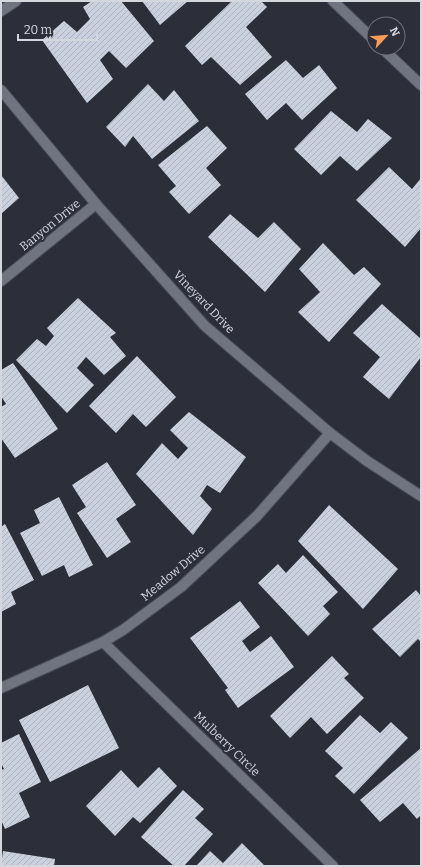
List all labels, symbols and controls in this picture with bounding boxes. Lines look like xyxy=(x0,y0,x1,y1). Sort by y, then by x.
scale bar xyxy=(18,16,97,42)
north arrow xyxy=(366,16,406,56)
text: 20 m xyxy=(24,23,53,37)
text: N xyxy=(387,25,402,39)
street label: Banyon Drive xyxy=(17,196,83,254)
street label: Vineyard Drive xyxy=(170,268,238,336)
street label: Meadow Drive xyxy=(138,542,208,604)
street label: Mulberry Circle xyxy=(191,709,263,779)

